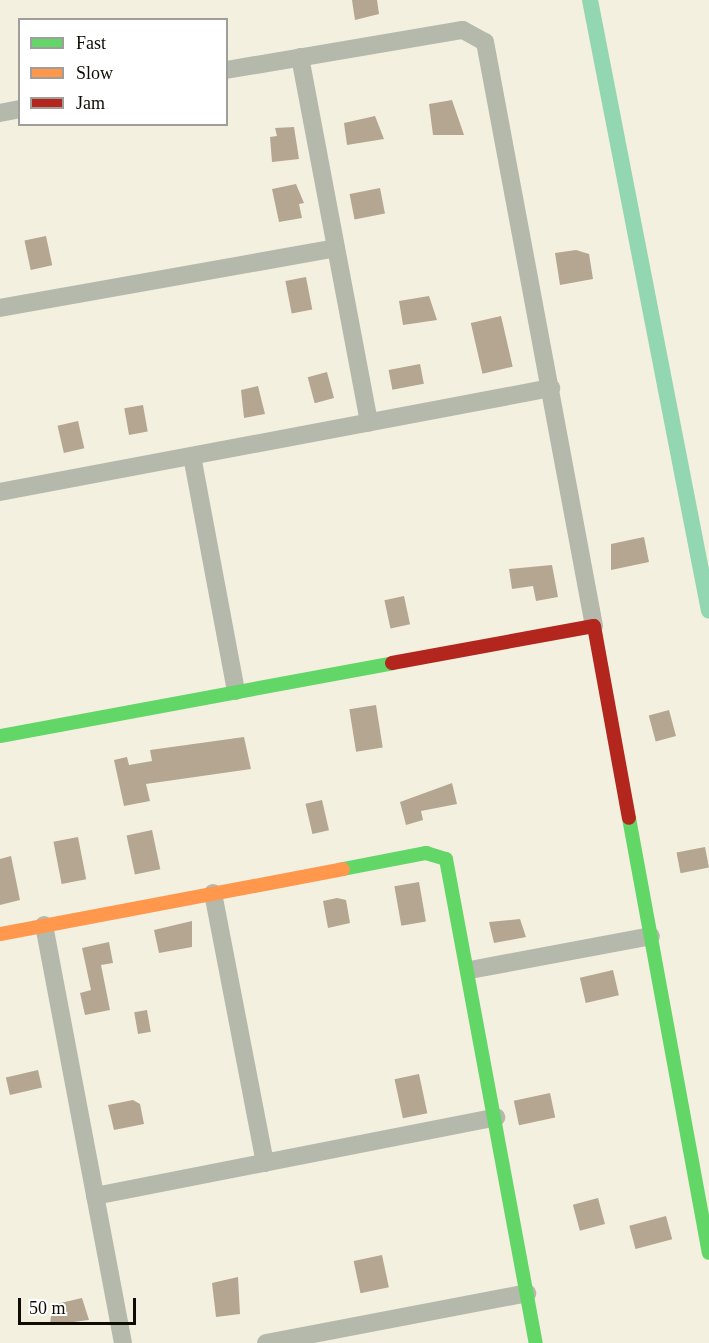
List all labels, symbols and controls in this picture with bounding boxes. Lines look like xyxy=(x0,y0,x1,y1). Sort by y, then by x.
legend xyxy=(18,18,228,126)
text: Fast xyxy=(76,33,106,53)
text: Slow xyxy=(76,63,113,83)
text: Jam xyxy=(76,93,105,113)
scale bar xyxy=(21,1286,140,1324)
text: 50 m xyxy=(29,1298,66,1318)

